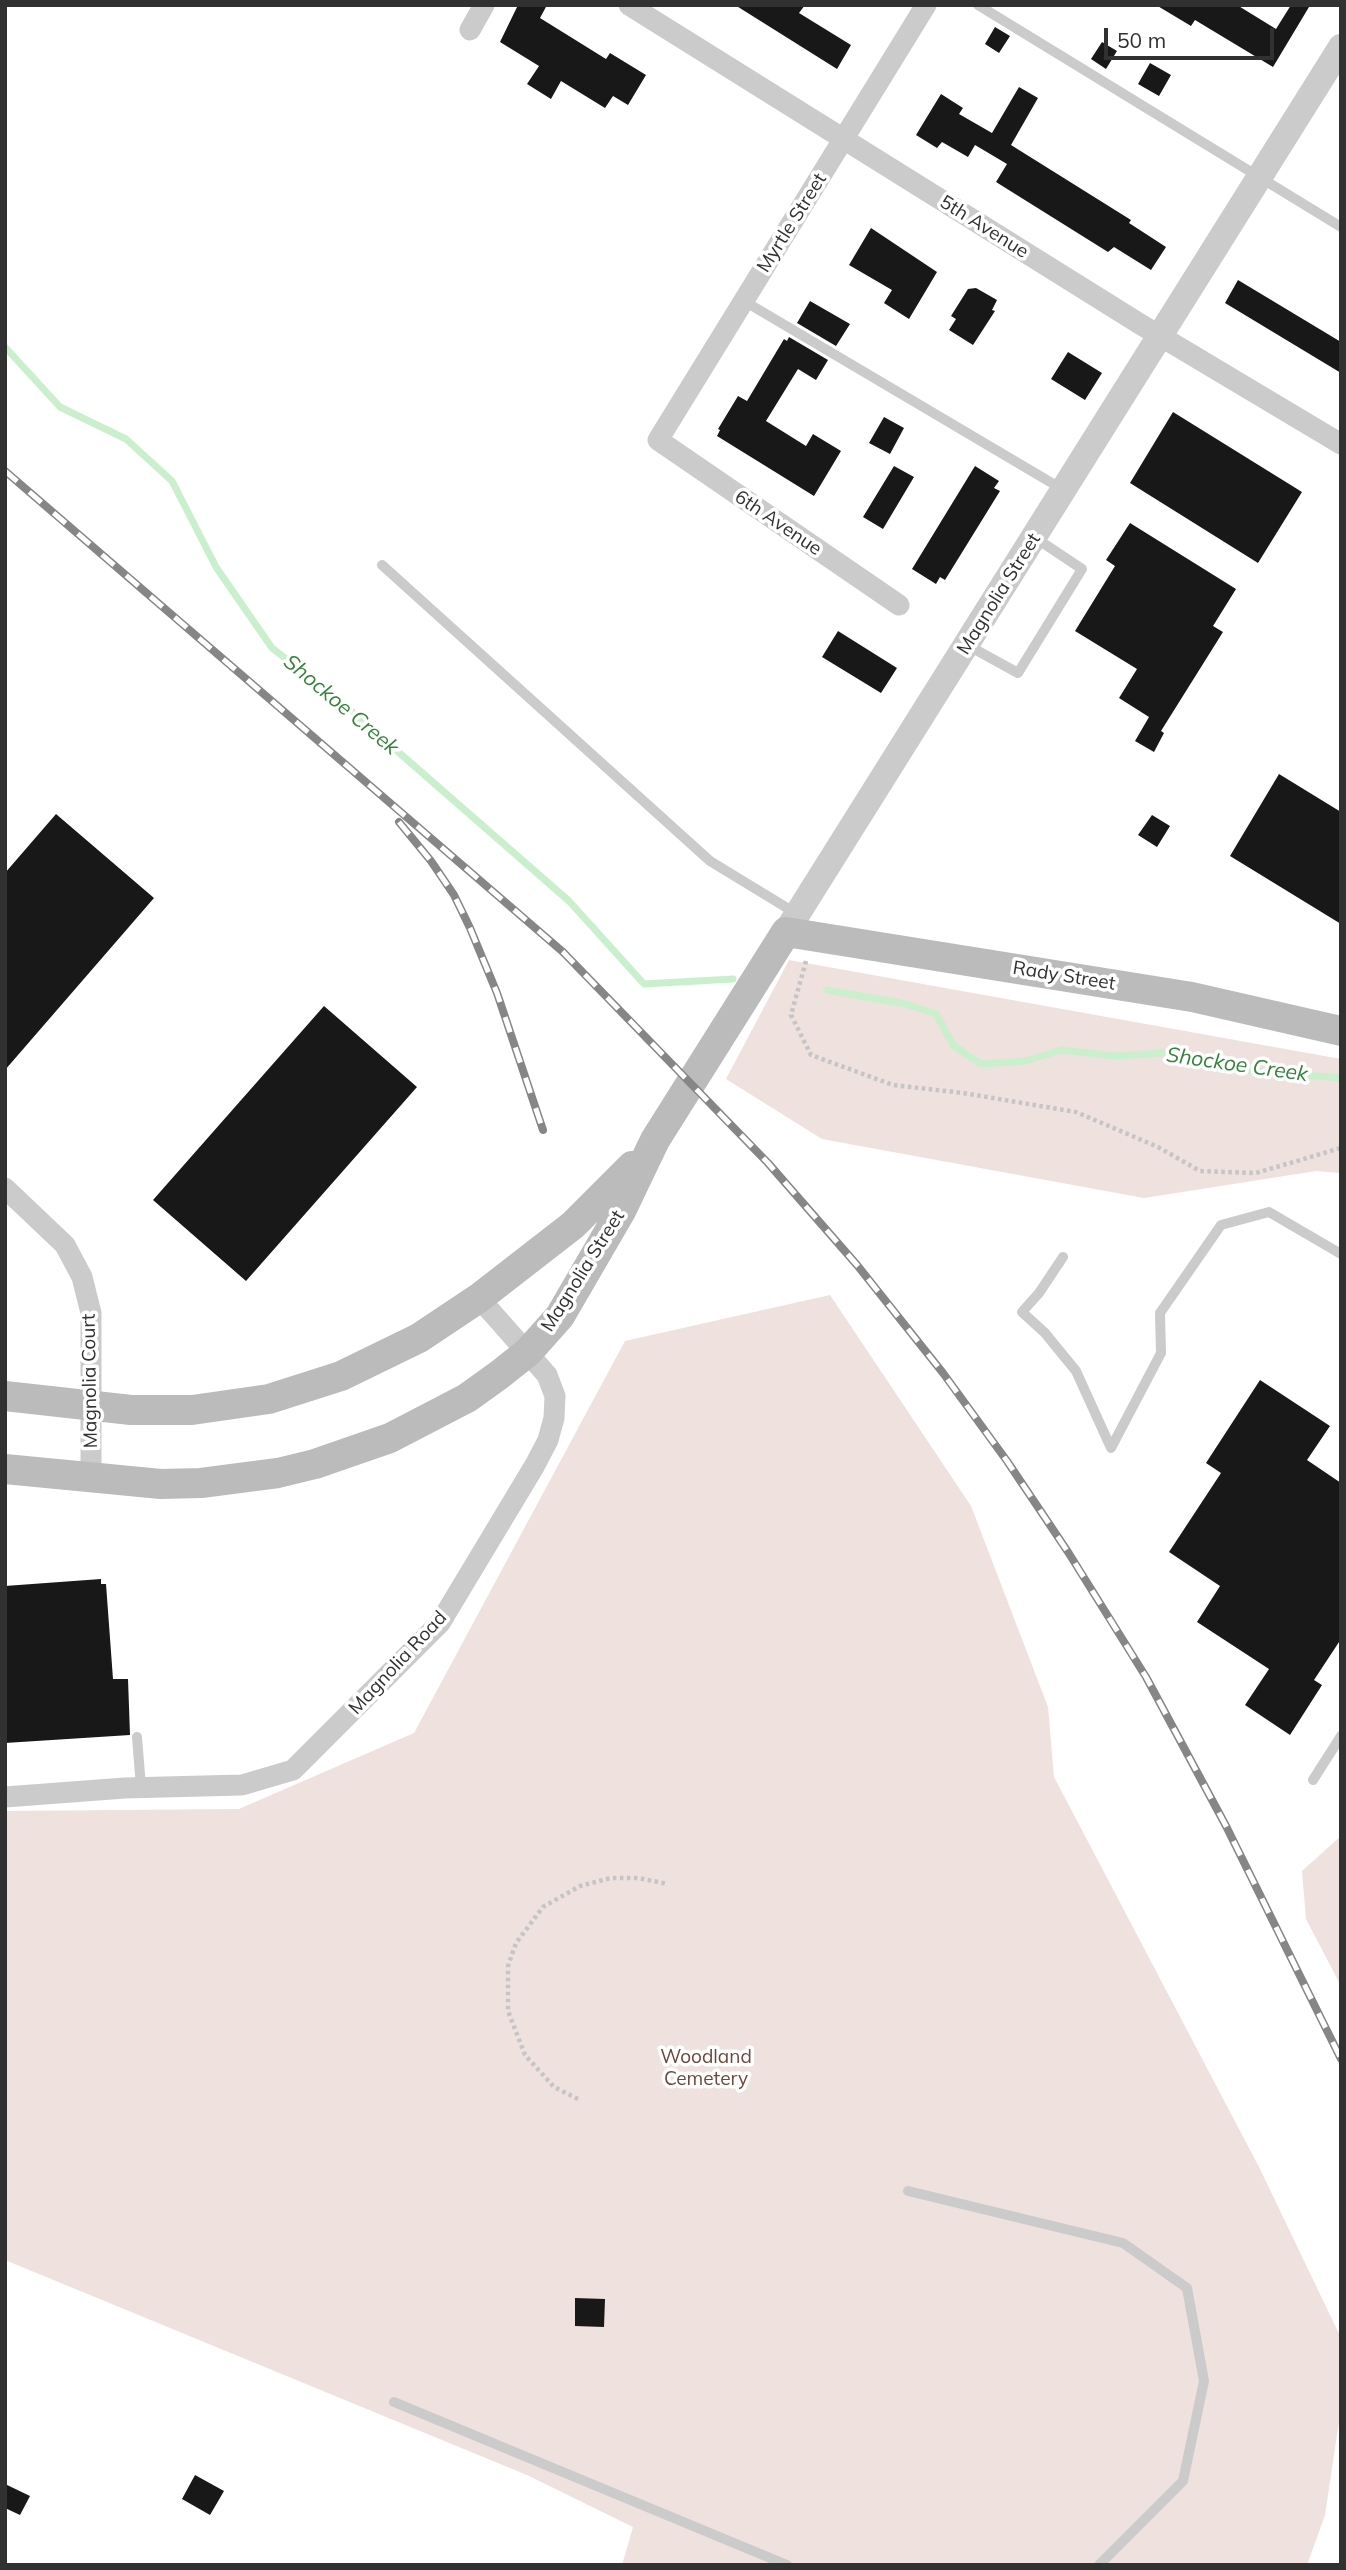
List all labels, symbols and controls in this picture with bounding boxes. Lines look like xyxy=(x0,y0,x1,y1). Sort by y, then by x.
scale bar xyxy=(1108,14,1278,58)
text: 50 m xyxy=(1117,27,1166,53)
street label: Myrtle Street xyxy=(752,169,832,277)
street label: 5th Avenue xyxy=(935,191,1033,263)
street label: 6th Avenue xyxy=(730,485,826,561)
street label: Magnolia Street xyxy=(952,529,1046,659)
water label: Shockoe Creek xyxy=(278,649,404,761)
street label: Rady Street xyxy=(1011,957,1117,995)
water label: Shockoe Creek xyxy=(1165,1043,1309,1087)
street label: Magnolia Street xyxy=(536,1206,630,1336)
street label: Magnolia Court xyxy=(77,1313,103,1449)
street label: Magnolia Road xyxy=(344,1607,452,1719)
park label: Woodland Cemetery xyxy=(660,2046,752,2090)

